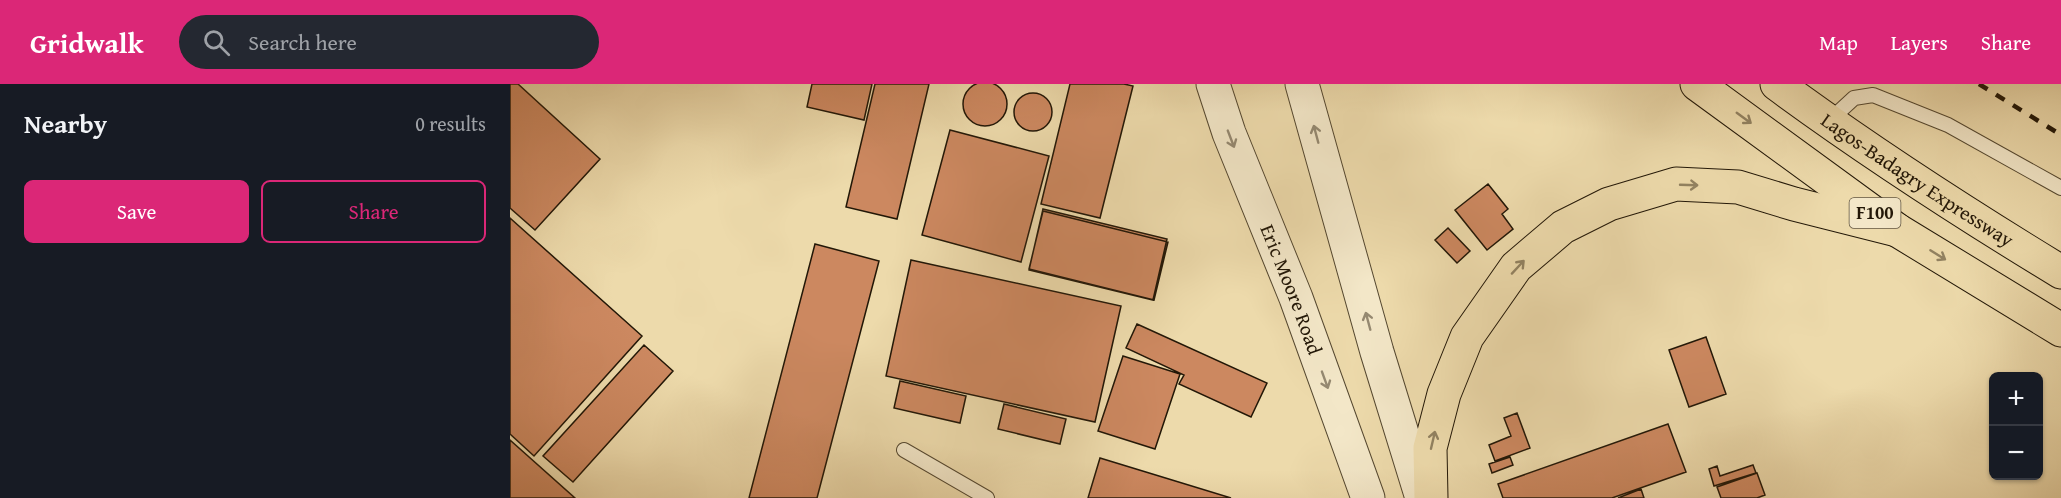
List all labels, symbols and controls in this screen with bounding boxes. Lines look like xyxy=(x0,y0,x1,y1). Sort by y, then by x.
search box xyxy=(179,15,599,69)
text: Gridwalk xyxy=(30,22,143,63)
icon: search xyxy=(200,26,233,59)
text: Search here xyxy=(248,26,357,58)
text: Map xyxy=(1819,27,1858,58)
text: Layers xyxy=(1891,27,1948,58)
text: Share xyxy=(1981,27,2031,58)
text: Nearby xyxy=(24,104,107,143)
street label: Lagos-Badagry Expressway xyxy=(1815,105,2020,254)
text: 0 results xyxy=(415,109,486,138)
one-way arrow xyxy=(1736,112,1752,125)
one-way arrow xyxy=(1309,124,1321,143)
one-way arrow xyxy=(1227,130,1238,148)
one-way arrow xyxy=(1678,179,1698,191)
button: Save xyxy=(24,180,249,243)
button: Share xyxy=(261,180,486,243)
road number: F100 xyxy=(1850,198,1900,228)
street label: Eric Moore Road xyxy=(1253,220,1330,359)
one-way arrow xyxy=(1929,249,1946,261)
one-way arrow xyxy=(1511,260,1525,275)
one-way arrow xyxy=(1362,312,1374,331)
one-way arrow xyxy=(1320,370,1331,389)
map controls xyxy=(1989,372,2043,480)
button: + xyxy=(1989,372,2043,426)
button: − xyxy=(1989,426,2043,480)
one-way arrow xyxy=(1427,431,1439,450)

